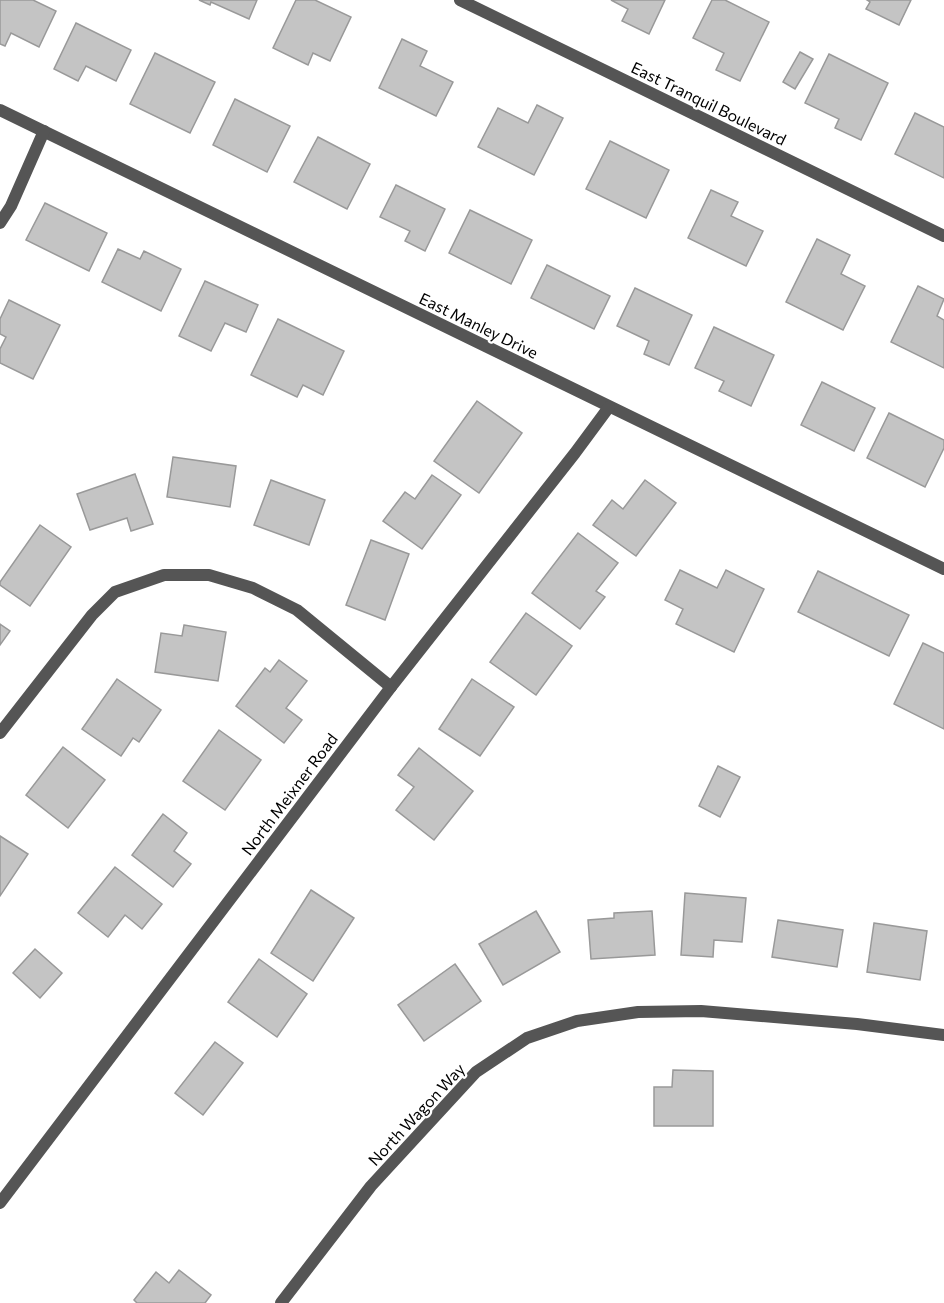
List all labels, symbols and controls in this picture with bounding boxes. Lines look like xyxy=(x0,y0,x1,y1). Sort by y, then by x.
street label: East Tranquil Boulevard xyxy=(629,57,789,149)
street label: East Manley Drive xyxy=(417,288,541,362)
street label: North Meixner Road xyxy=(237,729,341,859)
street label: North Wagon Way xyxy=(364,1059,468,1169)

